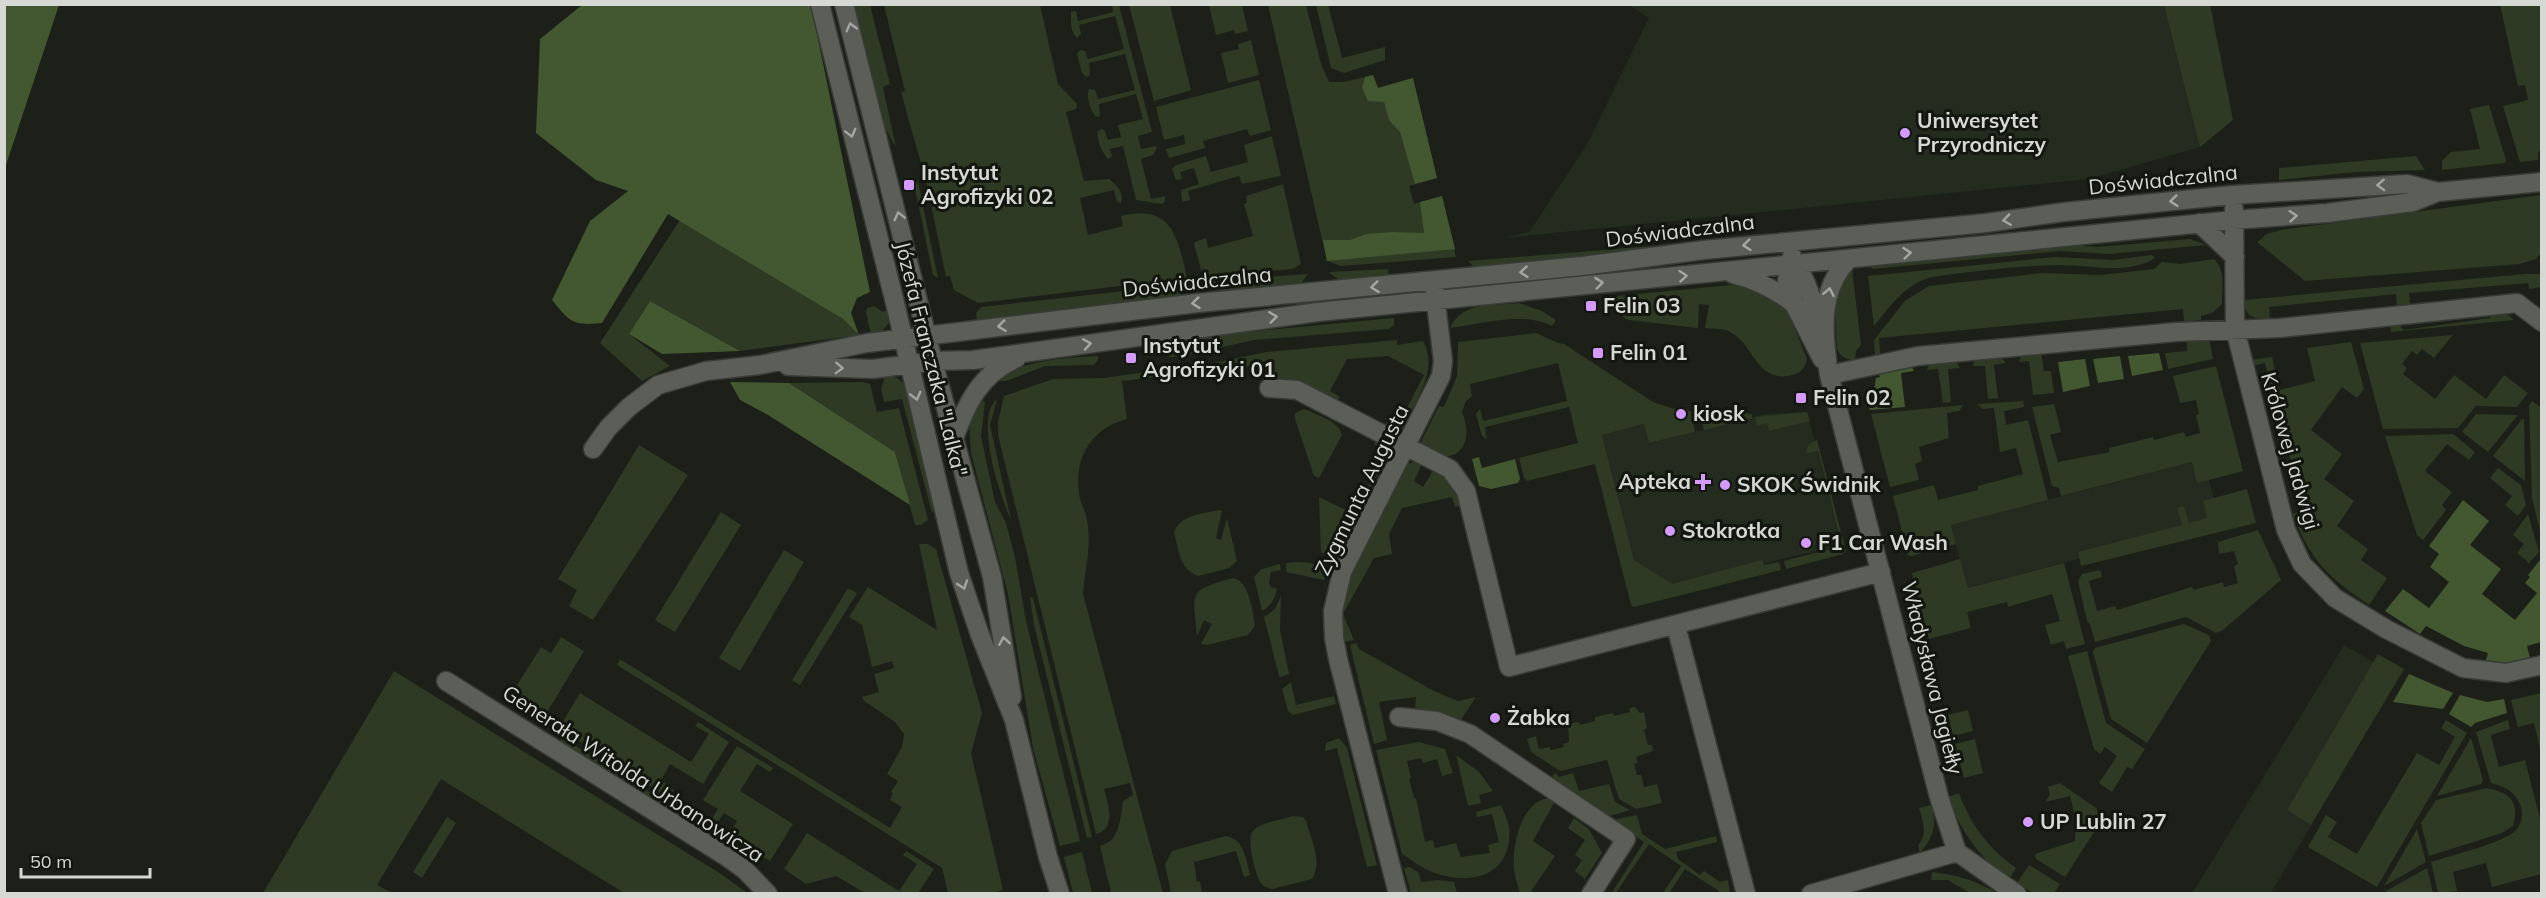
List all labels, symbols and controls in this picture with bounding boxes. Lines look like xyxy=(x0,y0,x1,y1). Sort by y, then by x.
one-way arrow xyxy=(846,23,858,33)
place label: Uniwersytet Przyrodniczy xyxy=(1917,107,2047,157)
marker: Uniwersytet Przyrodniczy xyxy=(1898,126,1912,140)
one-way arrow xyxy=(844,127,857,137)
street label: Doświadczalna xyxy=(2087,158,2239,200)
place label: Instytut Agrofizyki 02 xyxy=(921,159,1054,209)
marker: Instytut Agrofizyki 02 xyxy=(902,178,916,192)
one-way arrow xyxy=(2376,179,2385,192)
one-way arrow xyxy=(2170,194,2179,207)
street label: Doświadczalna xyxy=(1604,208,1756,252)
one-way arrow xyxy=(2288,210,2297,223)
one-way arrow xyxy=(893,212,906,222)
one-way arrow xyxy=(2002,214,2011,226)
street label: Józefa Franczaka "Lalka" xyxy=(890,239,974,479)
one-way arrow xyxy=(1743,239,1752,251)
one-way arrow xyxy=(1903,247,1912,260)
street label: Doświadczalna xyxy=(1121,260,1273,302)
one-way arrow xyxy=(1519,265,1529,278)
one-way arrow xyxy=(1679,270,1688,283)
one-way arrow xyxy=(1594,277,1603,290)
one-way arrow xyxy=(1371,280,1380,292)
one-way arrow xyxy=(1822,288,1835,298)
place label: Felin 03 xyxy=(1603,292,1681,318)
one-way arrow xyxy=(1191,297,1200,309)
marker: Felin 03 xyxy=(1584,299,1598,313)
one-way arrow xyxy=(1268,311,1277,324)
one-way arrow xyxy=(998,320,1007,332)
place label: Instytut Agrofizyki 01 xyxy=(1143,332,1276,382)
one-way arrow xyxy=(1083,339,1092,351)
place label: Felin 01 xyxy=(1610,339,1688,365)
marker: Felin 01 xyxy=(1591,346,1605,360)
marker: Instytut Agrofizyki 01 xyxy=(1124,351,1138,365)
one-way arrow xyxy=(835,361,844,374)
street label: Królowej Jadwigi xyxy=(2256,369,2326,532)
place label: Felin 02 xyxy=(1813,384,1891,410)
one-way arrow xyxy=(908,390,921,400)
marker: Felin 02 xyxy=(1794,391,1808,405)
street label: Zygmunta Augusta xyxy=(1309,400,1414,579)
place label: kiosk xyxy=(1693,400,1745,426)
marker: kiosk xyxy=(1674,407,1688,421)
place label: Apteka xyxy=(1618,468,1691,494)
place label: SKOK Świdnik xyxy=(1737,471,1881,497)
marker: Apteka xyxy=(1696,475,1710,489)
marker: SKOK Świdnik xyxy=(1718,478,1732,492)
place label: Stokrotka xyxy=(1682,517,1780,543)
marker: Stokrotka xyxy=(1663,524,1677,538)
place label: F1 Car Wash xyxy=(1818,529,1948,555)
marker: F1 Car Wash xyxy=(1799,536,1813,550)
street label: Władysława Jagiełły xyxy=(1896,578,1970,777)
one-way arrow xyxy=(956,579,969,590)
one-way arrow xyxy=(999,636,1011,645)
street label: Generała Witolda Urbanowicza xyxy=(498,679,769,867)
place label: Żabka xyxy=(1507,704,1570,730)
marker: Żabka xyxy=(1488,711,1502,725)
place label: UP Lublin 27 xyxy=(2040,808,2167,834)
marker: UP Lublin 27 xyxy=(2021,815,2035,829)
scale bar xyxy=(21,841,150,879)
text: 50 m xyxy=(30,850,72,873)

